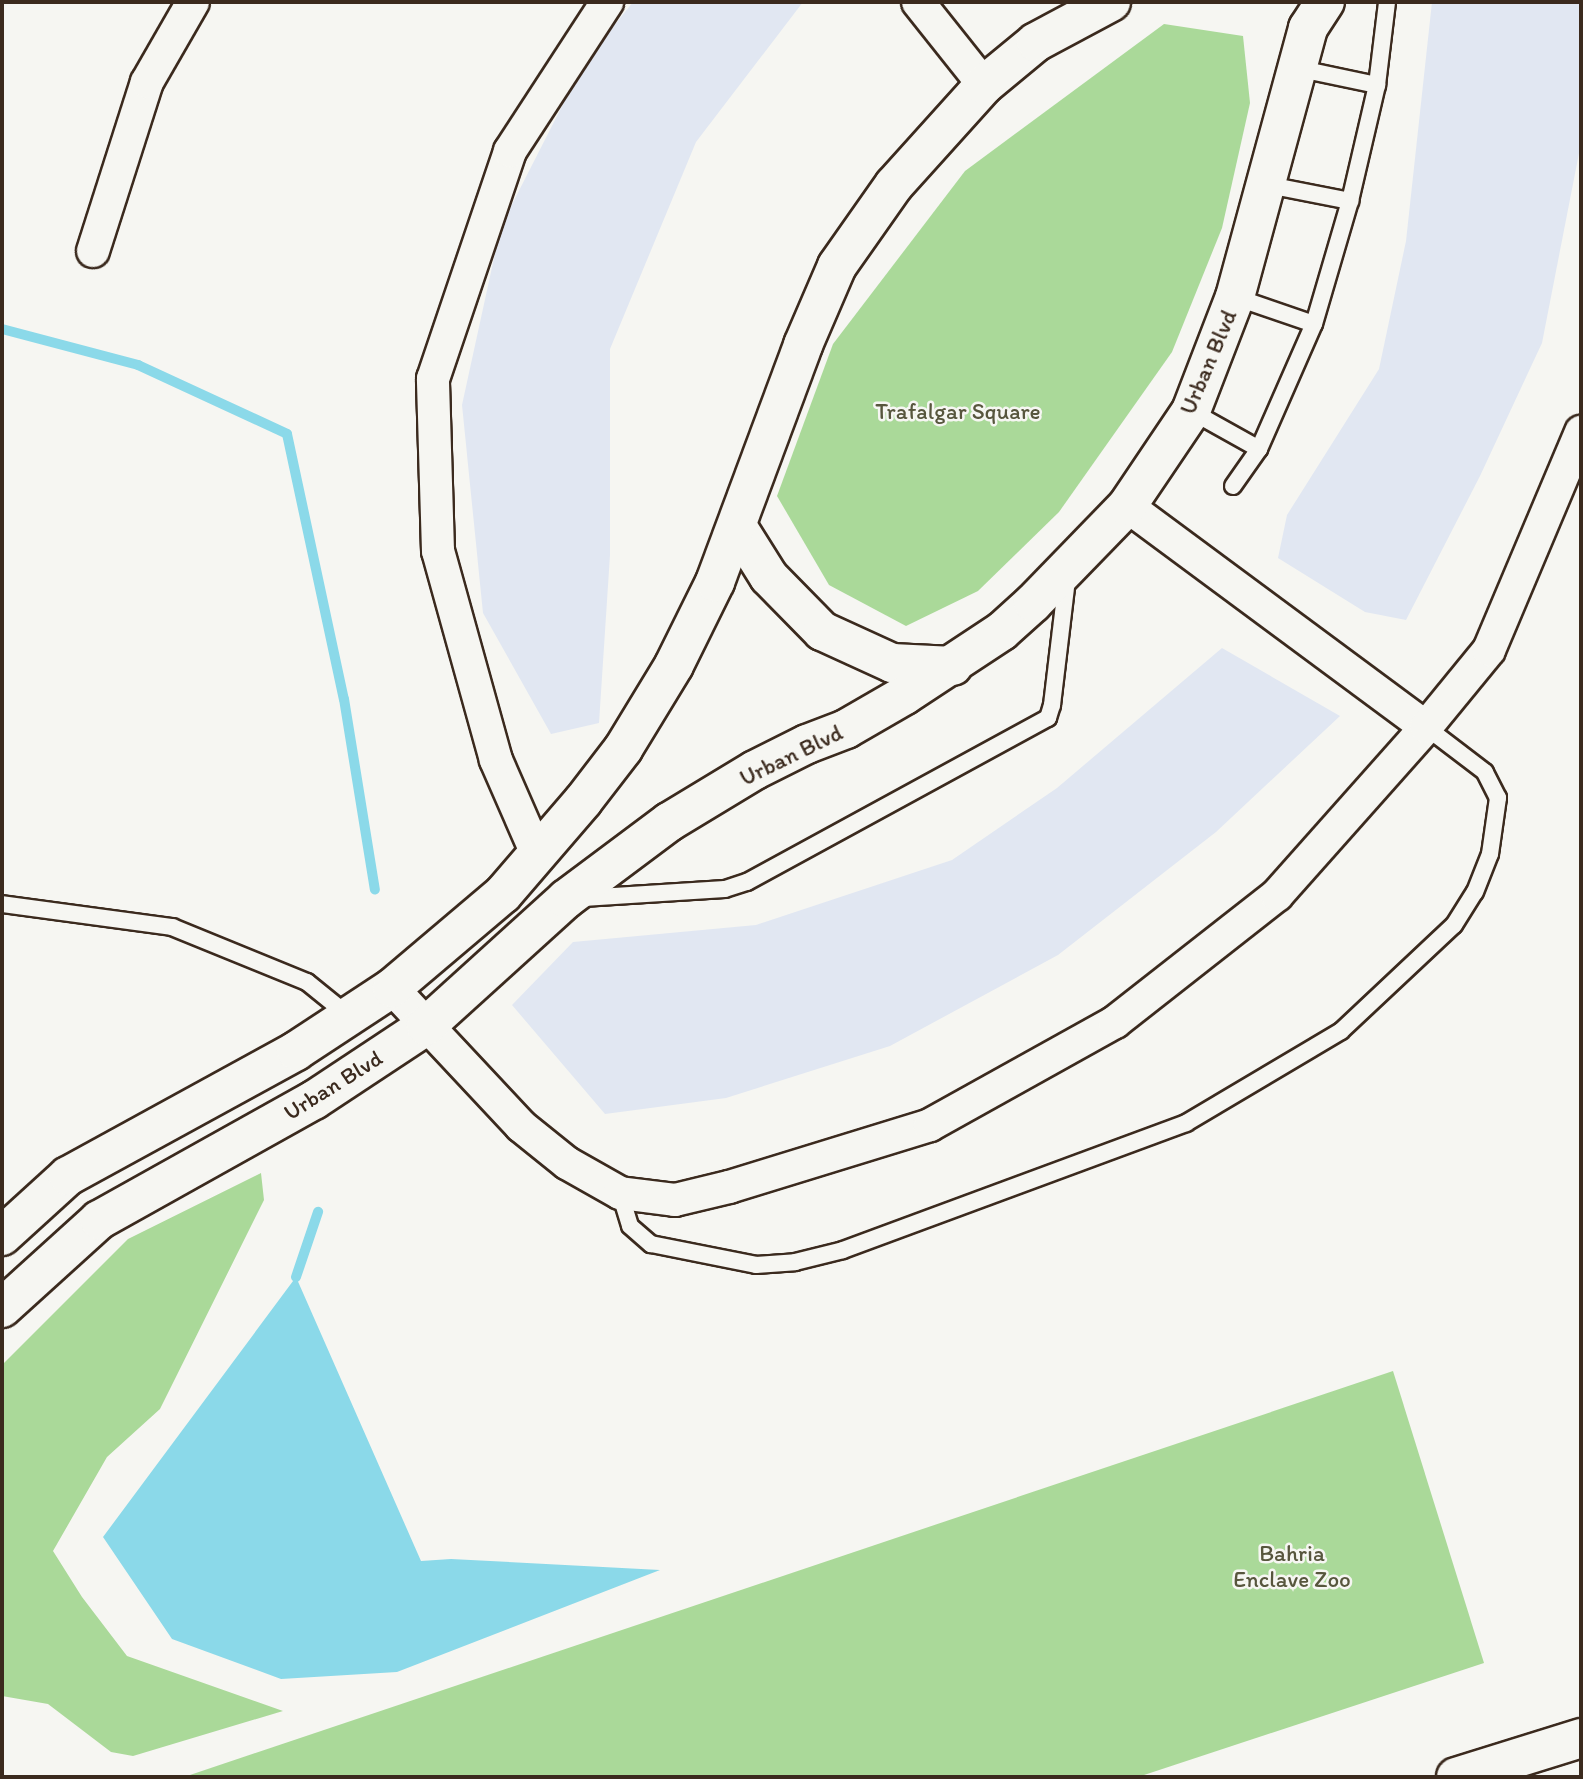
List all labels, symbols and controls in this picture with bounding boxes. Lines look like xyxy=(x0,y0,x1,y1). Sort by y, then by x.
street label: Urban Blvd xyxy=(1174,305,1242,419)
park label: Trafalgar Square xyxy=(876,397,1040,425)
street label: Urban Blvd xyxy=(735,718,847,792)
street label: Urban Blvd xyxy=(279,1044,387,1126)
park label: Bahria Enclave Zoo xyxy=(1233,1539,1351,1593)

